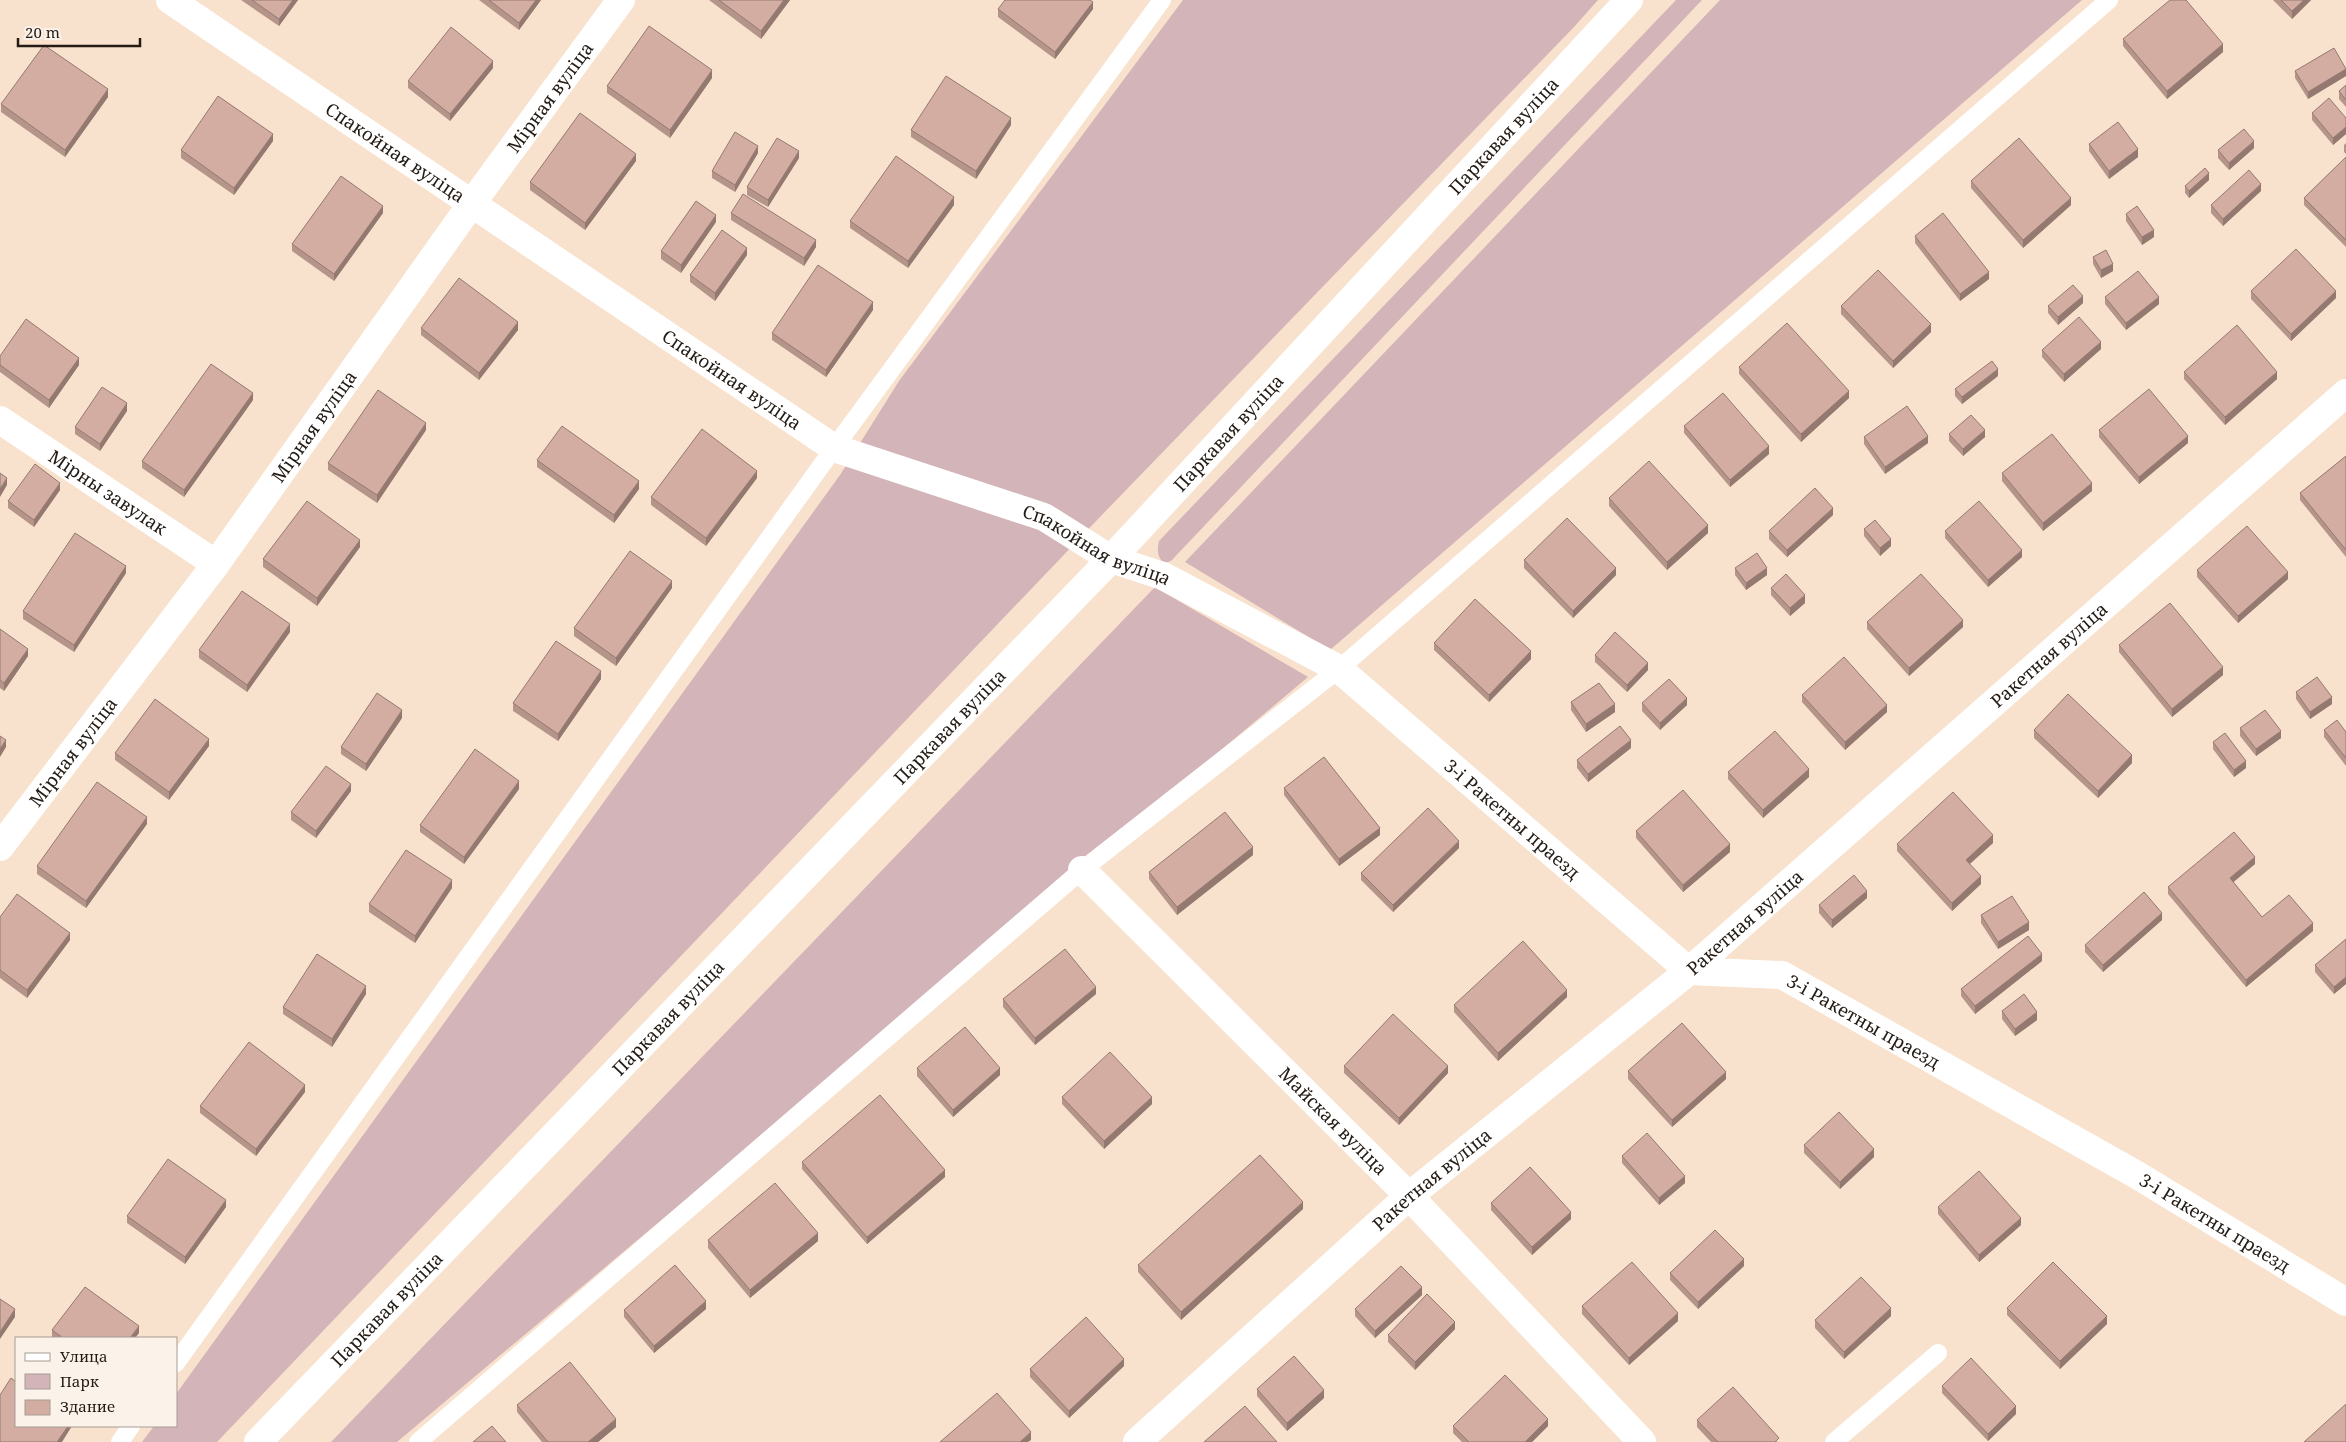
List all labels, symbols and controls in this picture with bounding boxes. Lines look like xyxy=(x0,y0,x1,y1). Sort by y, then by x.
scale bar xyxy=(18,15,140,47)
text: 20 m xyxy=(25,22,60,42)
street label: Мірная вуліца xyxy=(501,37,598,157)
street label: Паркавая вуліца xyxy=(1443,72,1564,199)
street label: Спакойная вуліца xyxy=(321,97,470,208)
street label: Спакойная вуліца xyxy=(658,324,806,435)
street label: Мірная вуліца xyxy=(266,365,362,487)
street label: Паркавая вуліца xyxy=(1168,369,1288,496)
street label: Мірны завулак xyxy=(44,444,172,540)
street label: Спакойная вуліца xyxy=(1020,499,1176,590)
street label: Ракетная вуліца xyxy=(1985,597,2112,712)
street label: Паркавая вуліца xyxy=(888,664,1011,789)
street label: Мірная вуліца xyxy=(23,692,122,811)
street label: 3-і Ракетны праезд xyxy=(1439,753,1585,884)
street label: Ракетная вуліца xyxy=(1681,864,1808,980)
street label: Паркавая вуліца xyxy=(607,955,729,1081)
street label: 3-і Ракетны праезд xyxy=(1783,968,1945,1074)
street label: Майская вуліца xyxy=(1274,1061,1393,1180)
street label: Ракетная вуліца xyxy=(1367,1123,1496,1236)
street label: 3-і Ракетны праезд xyxy=(2135,1167,2295,1277)
street label: Паркавая вуліца xyxy=(325,1246,448,1372)
legend xyxy=(15,1337,178,1427)
text: Улица xyxy=(60,1346,108,1366)
text: Парк xyxy=(60,1371,99,1391)
text: Здание xyxy=(60,1396,115,1416)

